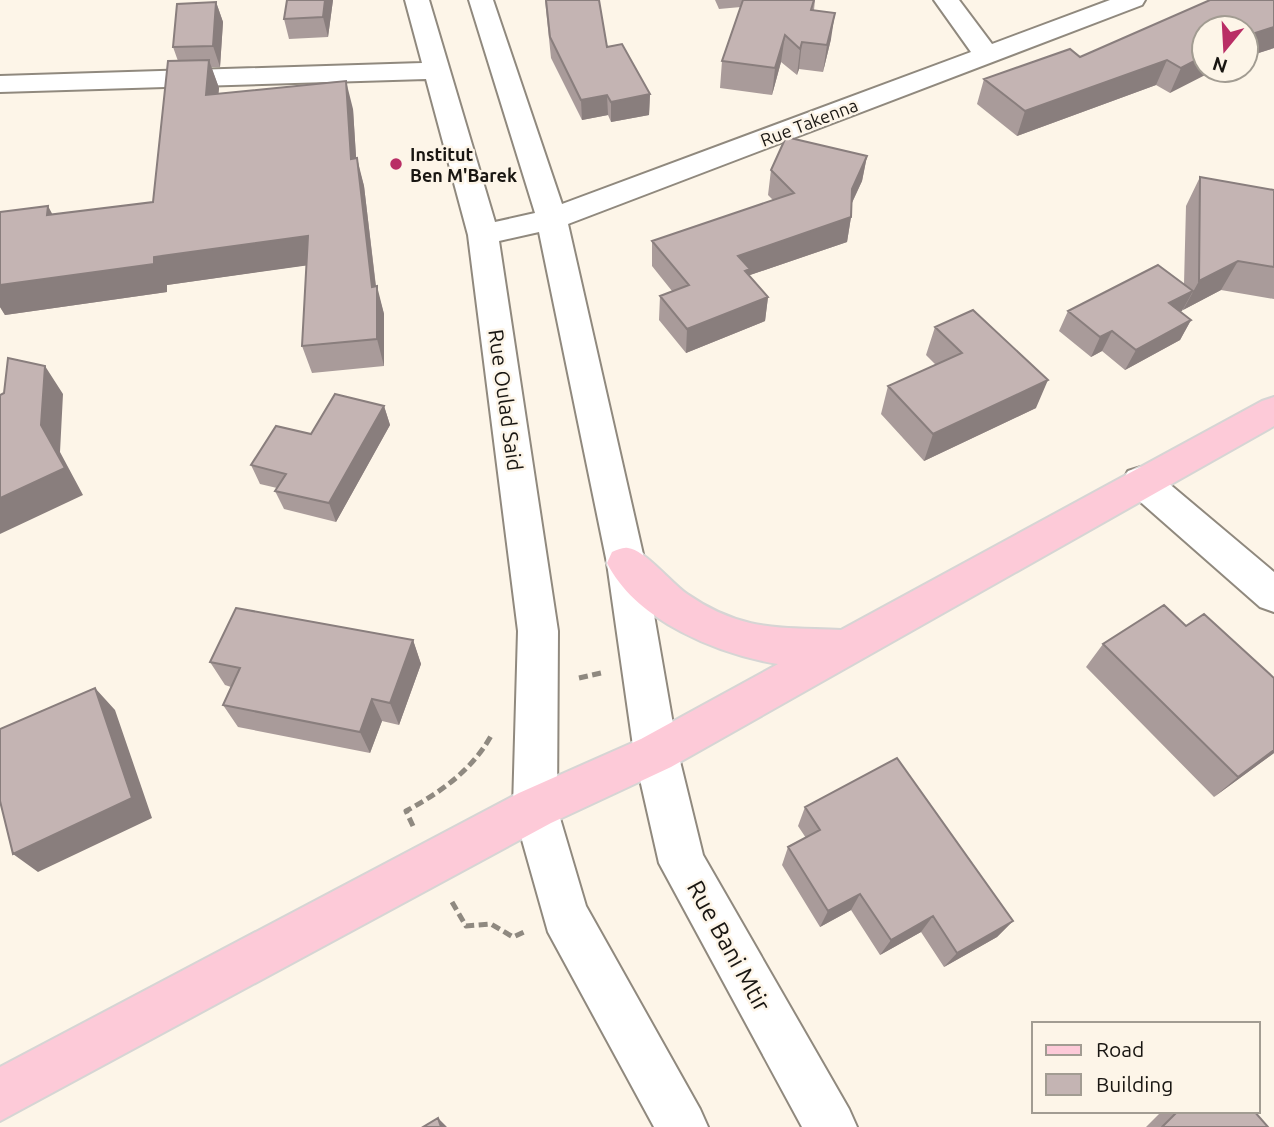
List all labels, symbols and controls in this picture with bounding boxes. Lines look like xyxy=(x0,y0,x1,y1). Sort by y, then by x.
north arrow xyxy=(1190,14,1260,84)
text: N xyxy=(1210,53,1230,78)
street label: Rue Takenna xyxy=(758,94,860,150)
place label: Institut Ben M'Barek xyxy=(410,144,517,185)
marker: Institut Ben M'Barek xyxy=(388,156,404,172)
street label: Rue Oulad Said xyxy=(484,328,528,472)
street label: Rue Bani Mtir xyxy=(682,876,776,1016)
legend xyxy=(1032,1022,1260,1113)
text: Road xyxy=(1096,1037,1144,1061)
text: Building xyxy=(1096,1072,1173,1096)

